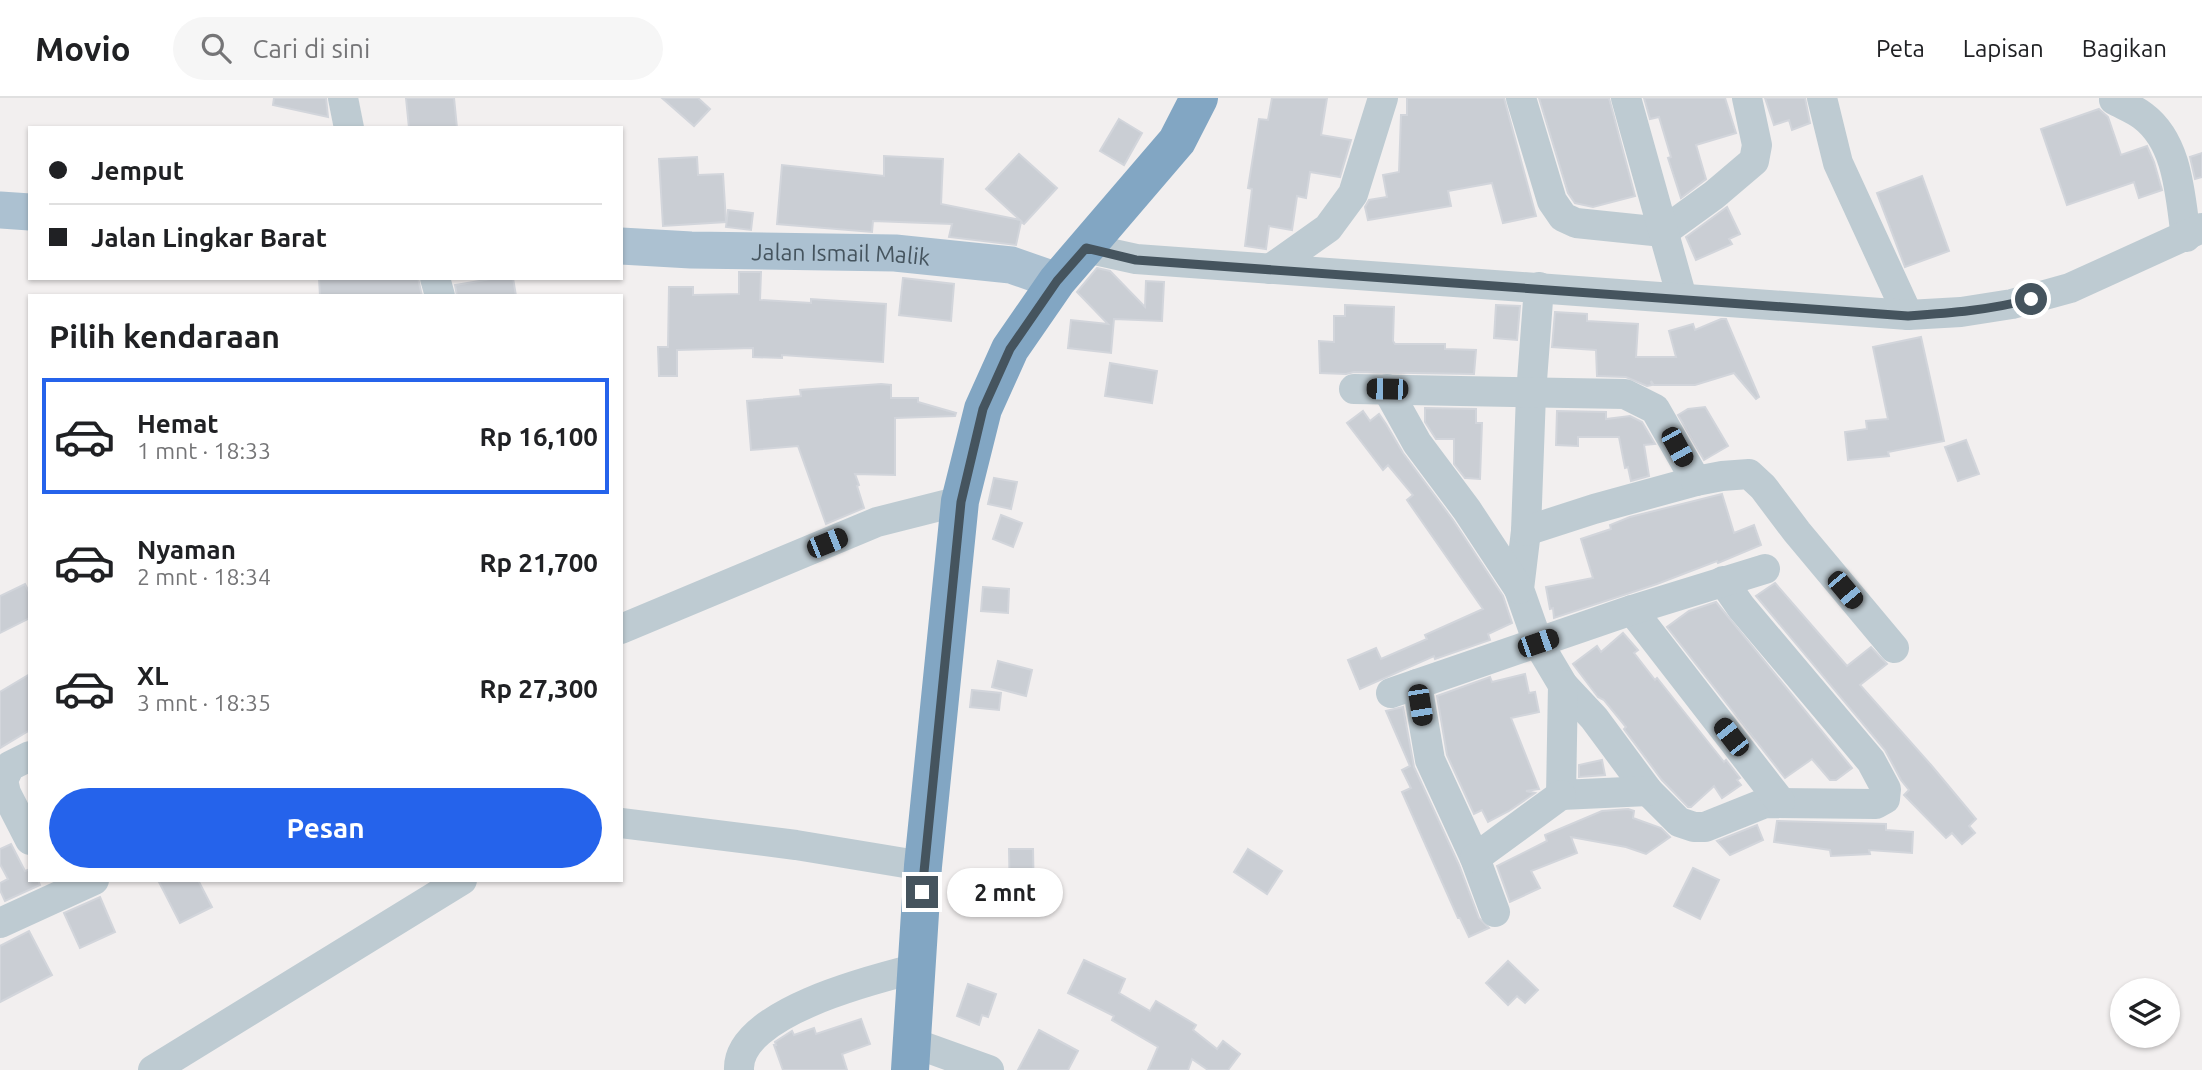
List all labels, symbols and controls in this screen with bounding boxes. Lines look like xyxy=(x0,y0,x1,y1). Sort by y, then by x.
search box xyxy=(173,17,663,80)
icon: search xyxy=(197,29,235,67)
text: Movio xyxy=(35,30,131,67)
text: Cari di sini xyxy=(253,34,370,63)
text: Peta xyxy=(1876,35,1925,62)
text: Lapisan xyxy=(1963,35,2044,62)
text: Bagikan xyxy=(2082,35,2167,62)
text: Jemput xyxy=(91,156,184,185)
text: Jalan Lingkar Barat xyxy=(91,223,327,252)
street label: Jalan Ismail Malik xyxy=(751,238,932,269)
route start xyxy=(2015,283,2047,315)
text: Pilih kendaraan xyxy=(49,318,280,354)
car xyxy=(1366,378,1409,400)
icon: car xyxy=(53,405,116,468)
text: Hemat xyxy=(137,409,219,438)
text: Rp 16,100 xyxy=(479,422,598,451)
car xyxy=(1658,424,1697,470)
text: 1 mnt · 18:33 xyxy=(137,438,271,463)
car xyxy=(804,525,851,561)
icon: car xyxy=(53,531,116,594)
text: Nyaman xyxy=(137,535,236,564)
text: Rp 21,700 xyxy=(479,548,598,577)
text: 2 mnt · 18:34 xyxy=(137,564,271,589)
car xyxy=(1824,567,1867,613)
car xyxy=(1515,626,1562,660)
icon: car xyxy=(53,657,116,720)
text: XL xyxy=(137,661,168,690)
text: Rp 27,300 xyxy=(479,674,598,703)
car xyxy=(1407,683,1434,727)
text: 3 mnt · 18:35 xyxy=(137,690,271,715)
car xyxy=(1710,714,1753,760)
button: Pesan xyxy=(49,788,602,868)
callout: 2 mnt xyxy=(946,868,1062,916)
route end xyxy=(906,876,938,908)
text: 2 mnt xyxy=(974,880,1036,905)
map controls xyxy=(2110,978,2180,1048)
button: layers xyxy=(2110,978,2180,1048)

